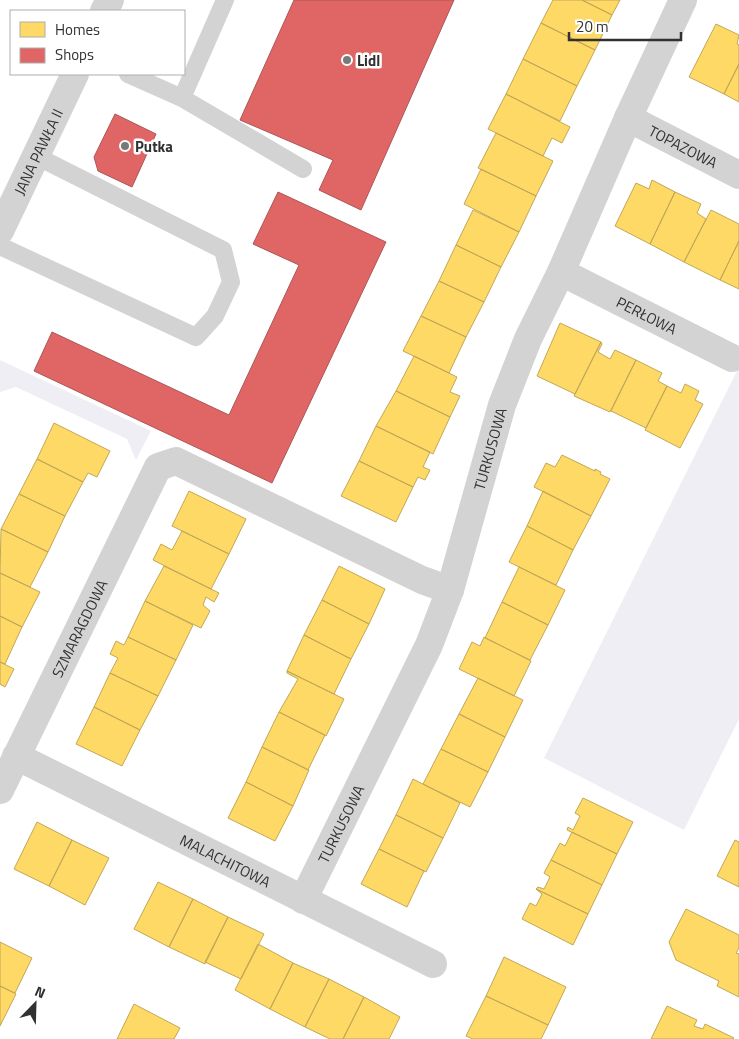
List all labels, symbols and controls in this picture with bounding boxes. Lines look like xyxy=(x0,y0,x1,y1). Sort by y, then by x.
legend xyxy=(10,10,185,75)
scale bar xyxy=(569,10,682,42)
text: 20 m xyxy=(576,15,609,38)
text: Homes xyxy=(55,18,100,41)
text: Shops xyxy=(55,43,94,66)
place label: Lidl xyxy=(357,49,380,72)
marker: Lidl xyxy=(341,54,353,66)
street label: JANA PAWŁA II xyxy=(8,105,68,199)
street label: TOPAZOWA xyxy=(645,119,722,174)
place label: Putka xyxy=(135,135,173,158)
marker: Putka xyxy=(119,140,131,152)
street label: PERŁOWA xyxy=(612,290,681,340)
street label: TURKUSOWA xyxy=(467,405,512,493)
street label: SZMARAGDOWA xyxy=(45,575,113,681)
street label: TURKUSOWA xyxy=(312,781,370,867)
street label: MALACHITOWA xyxy=(176,828,275,893)
north arrow xyxy=(10,979,60,1029)
text: N xyxy=(32,980,49,1003)

